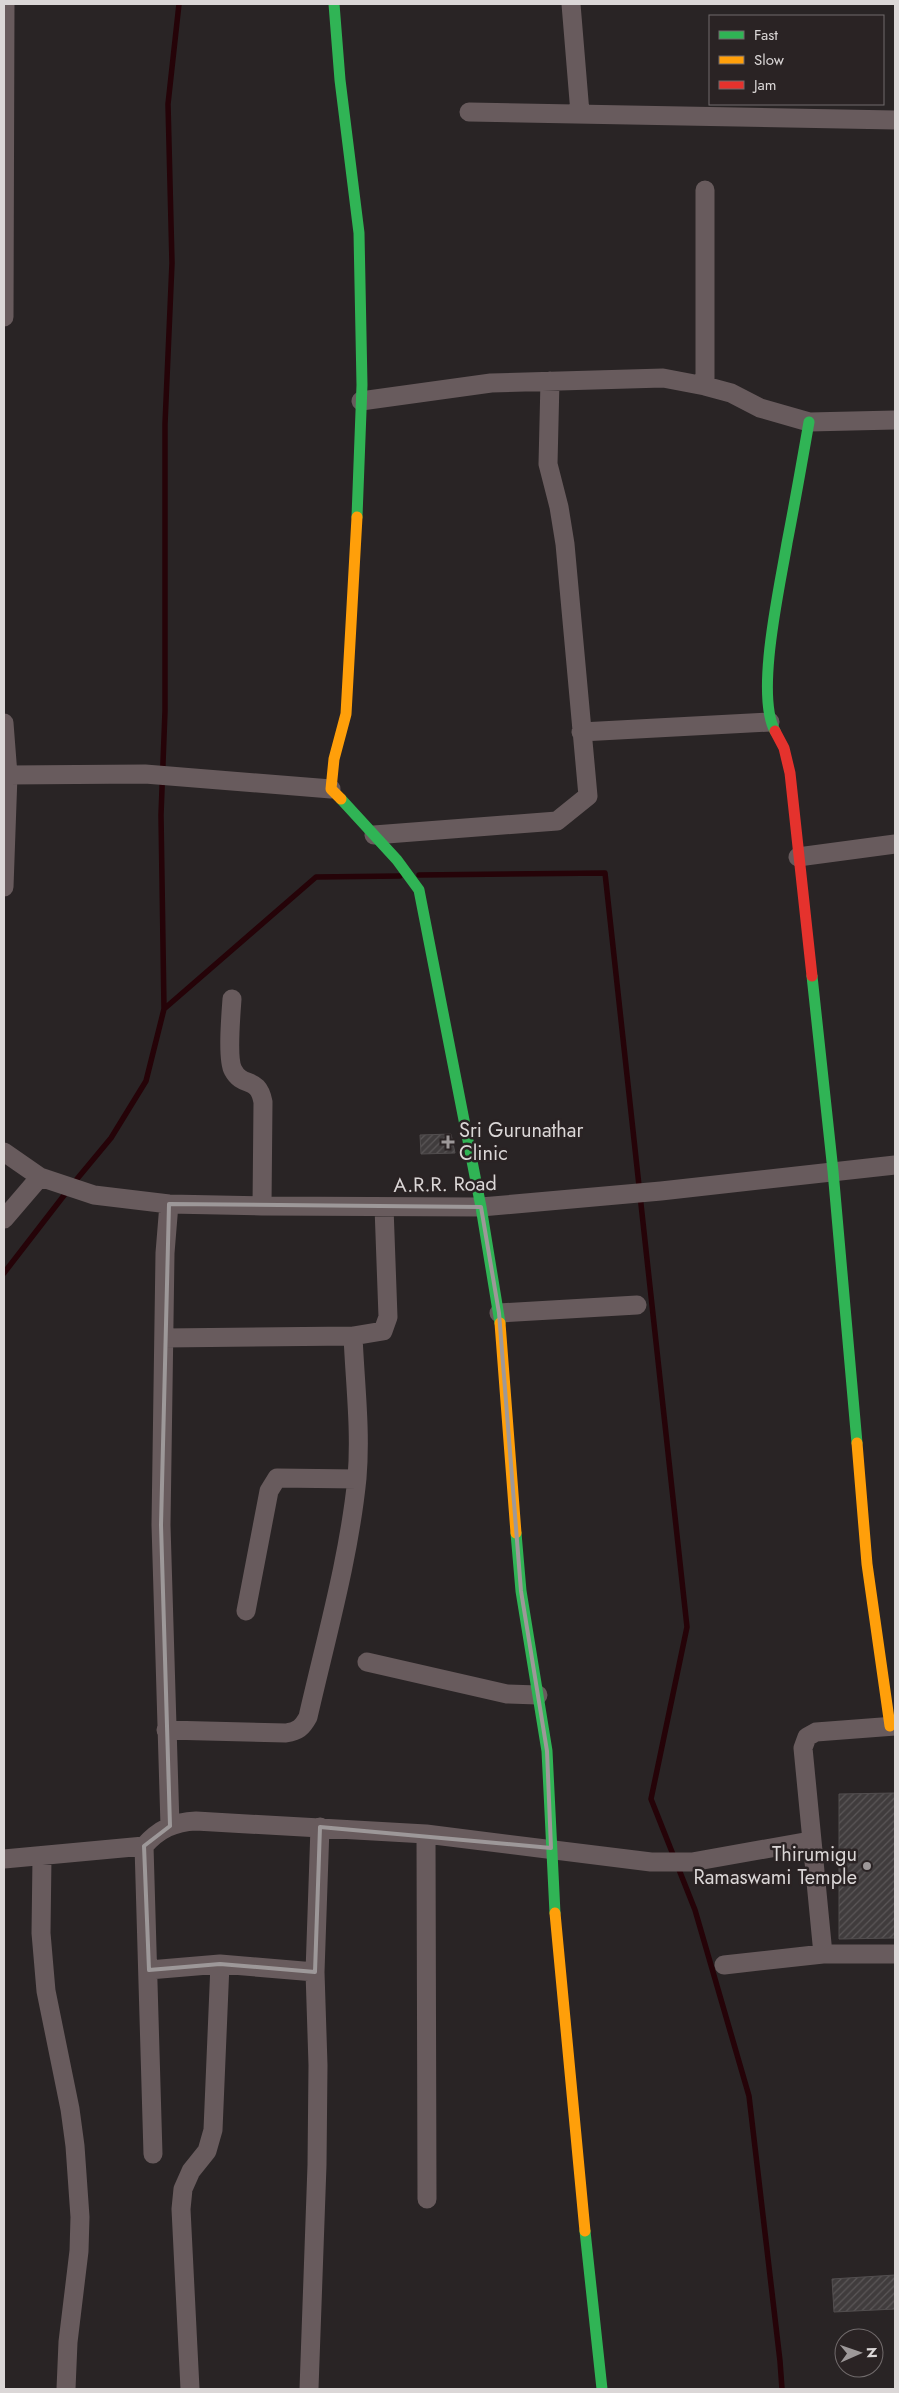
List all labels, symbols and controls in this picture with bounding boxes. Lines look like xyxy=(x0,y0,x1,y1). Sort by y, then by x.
legend xyxy=(709,15,884,105)
text: Fast xyxy=(754,24,778,46)
text: Slow xyxy=(754,49,785,71)
text: Jam xyxy=(752,74,777,96)
place label: Sri Gurunathar Clinic xyxy=(459,1116,583,1168)
marker: Sri Gurunathar Clinic xyxy=(441,1135,455,1149)
street label: A.R.R. Road xyxy=(393,1169,497,1200)
place label: Thirumigu Ramaswami Temple xyxy=(693,1840,857,1892)
marker: Thirumigu Ramaswami Temple xyxy=(861,1860,873,1872)
north arrow xyxy=(834,2328,884,2378)
text: N xyxy=(862,2347,882,2358)

